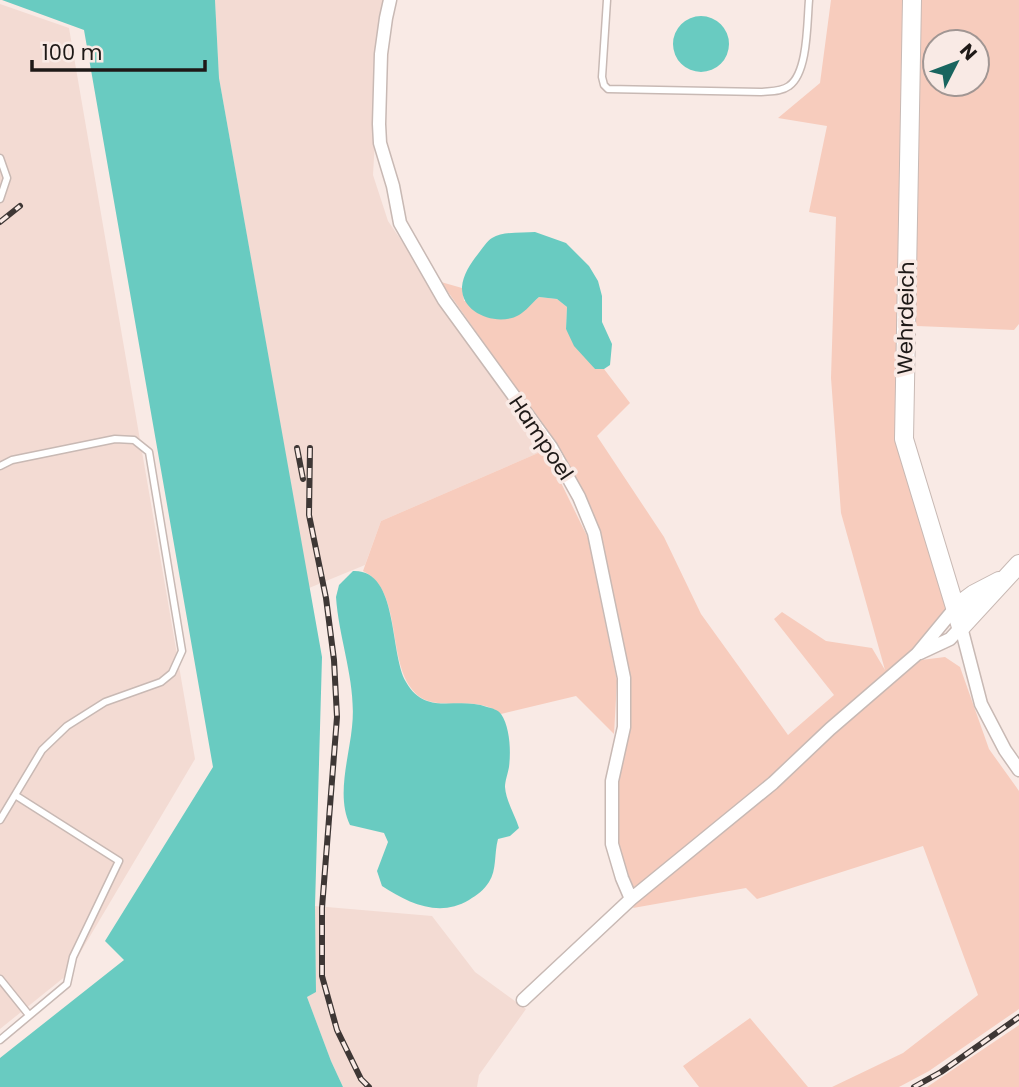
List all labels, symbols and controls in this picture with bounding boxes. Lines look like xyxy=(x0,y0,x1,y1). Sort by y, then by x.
scale bar xyxy=(32,28,205,72)
north arrow xyxy=(921,28,991,98)
text: 100 m xyxy=(42,38,102,67)
text: N xyxy=(953,38,983,66)
street label: Wehrdeich xyxy=(890,261,921,375)
street label: Hampoel xyxy=(502,390,580,486)

